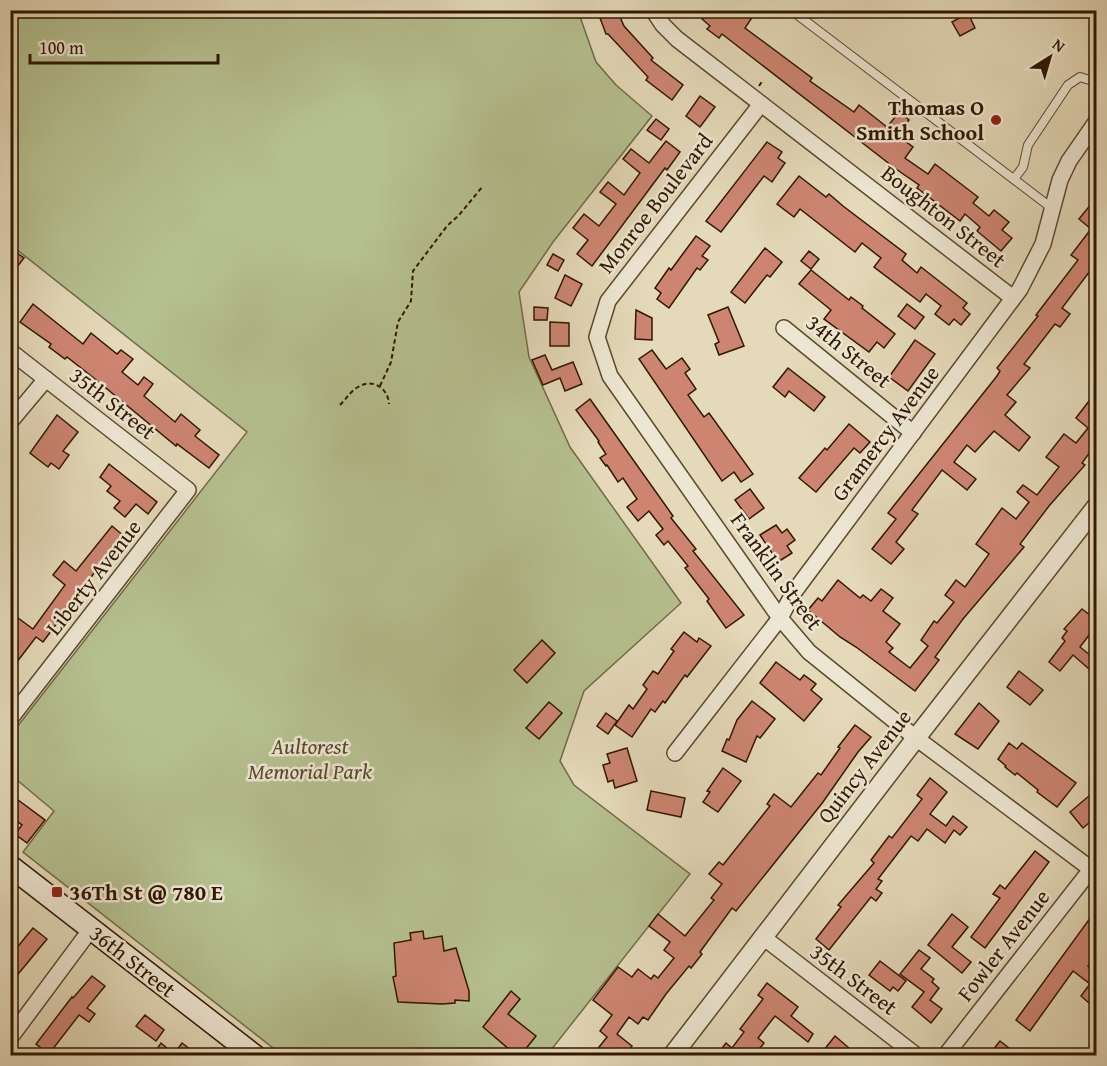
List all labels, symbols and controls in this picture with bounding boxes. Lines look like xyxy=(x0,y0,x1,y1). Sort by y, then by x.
scale bar xyxy=(30,27,218,65)
north arrow xyxy=(1020,27,1080,87)
text: N xyxy=(1048,32,1071,58)
text: 100 m xyxy=(39,34,84,61)
place label: Thomas O Smith School xyxy=(856,91,984,148)
marker: Thomas O Smith School xyxy=(989,113,1003,127)
street label: Monroe Boulevard xyxy=(590,126,720,280)
street label: Boughton Street xyxy=(875,157,1013,275)
street label: 34th Street xyxy=(799,307,899,396)
street label: 35th Street xyxy=(63,359,163,447)
street label: Gramercy Avenue xyxy=(823,359,947,507)
street label: Franklin Street xyxy=(723,505,831,637)
street label: Liberty Avenue xyxy=(38,512,148,642)
street label: Quincy Avenue xyxy=(809,702,919,830)
park label: Aultorest Memorial Park xyxy=(248,730,373,787)
place label: 36Th St @ 780 E xyxy=(69,876,223,908)
street label: Fowler Avenue xyxy=(949,882,1057,1008)
marker: 36Th St @ 780 E xyxy=(50,885,64,899)
street label: 36th Street xyxy=(83,917,183,1005)
street label: 35th Street xyxy=(804,936,904,1023)

